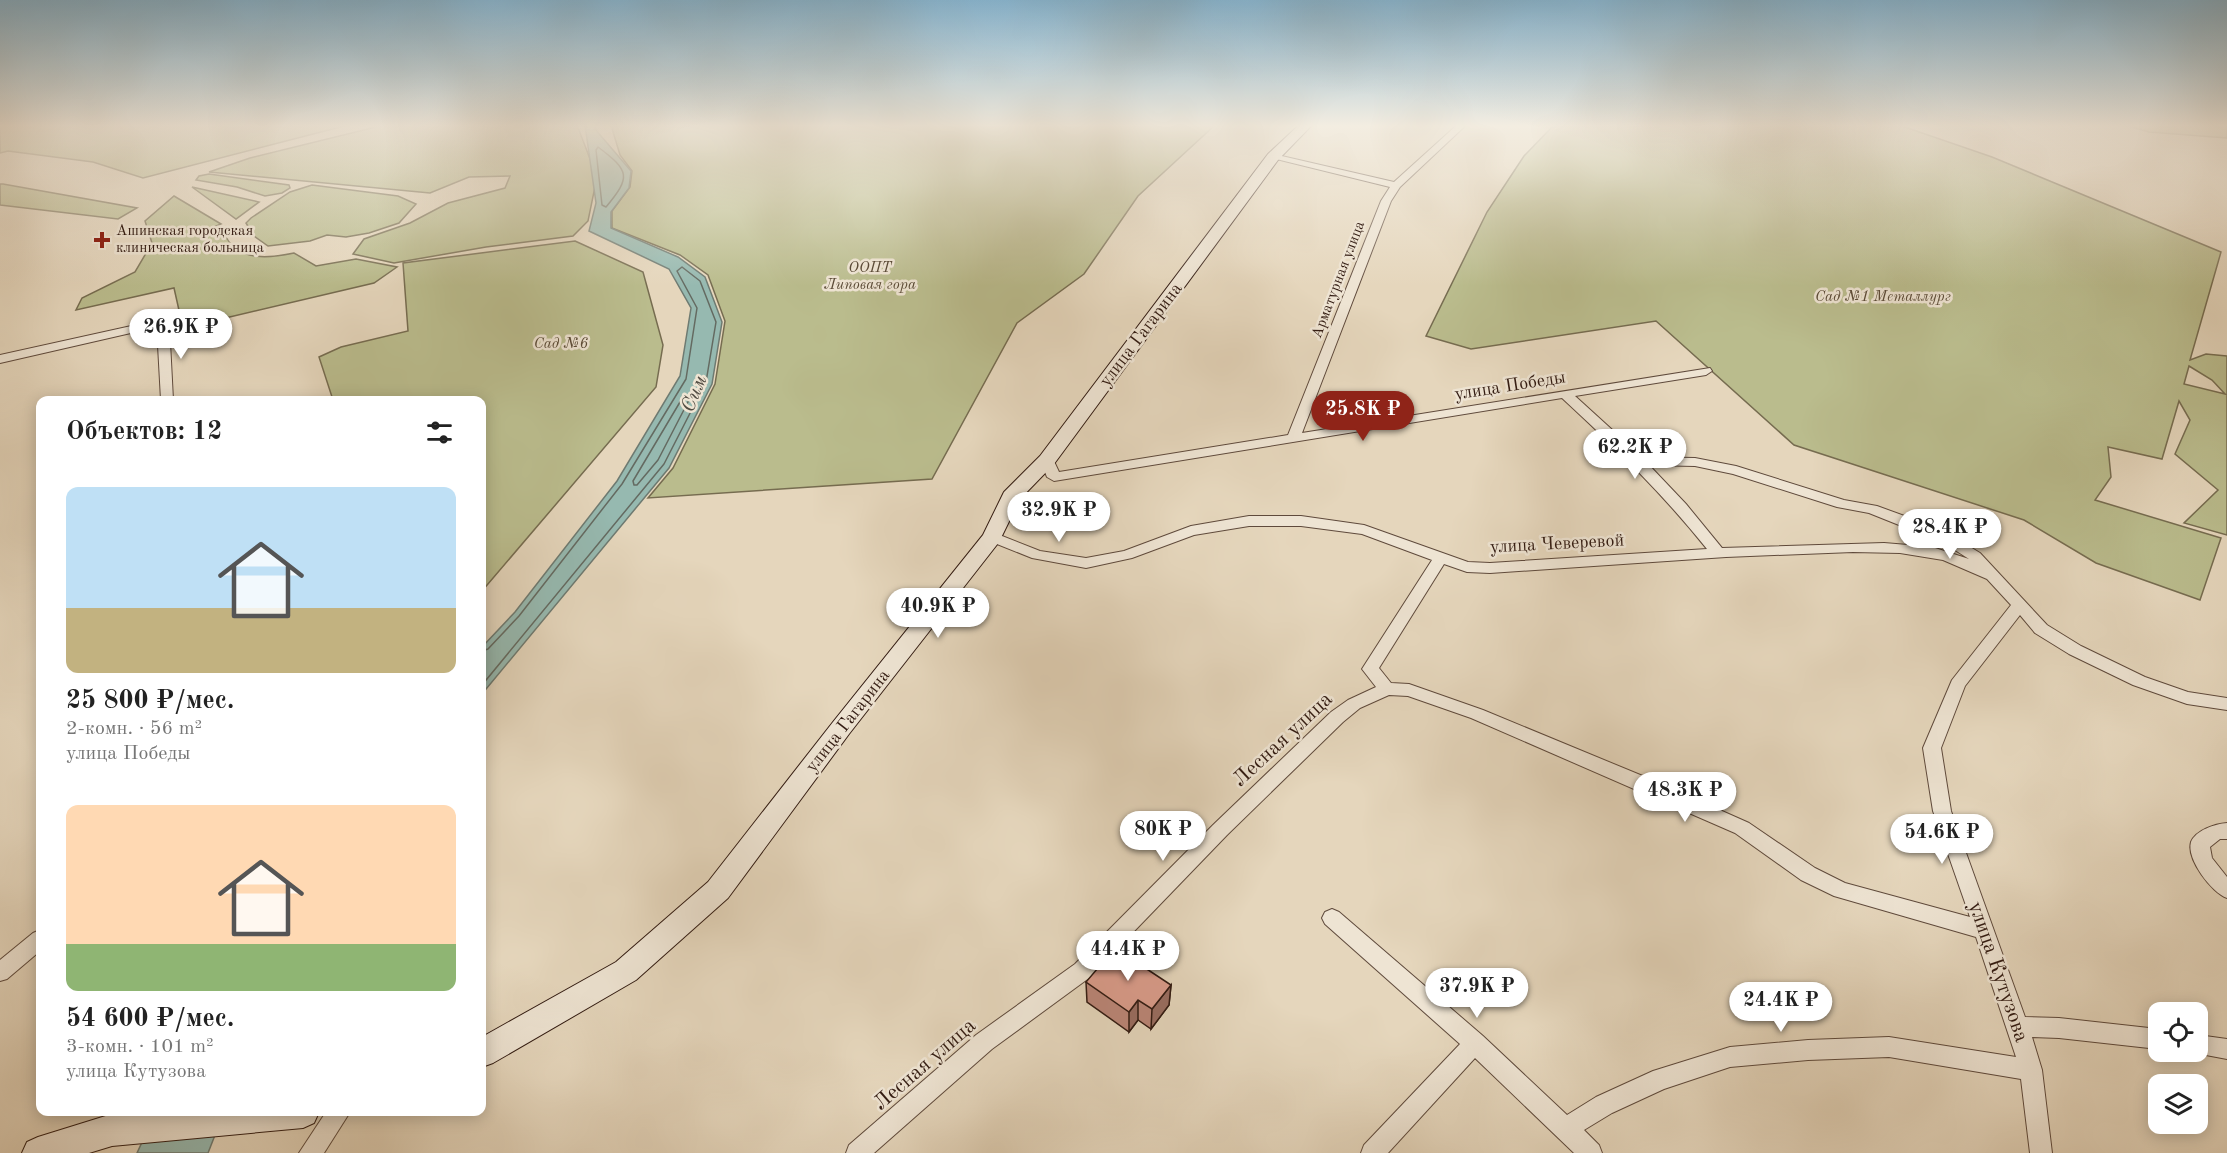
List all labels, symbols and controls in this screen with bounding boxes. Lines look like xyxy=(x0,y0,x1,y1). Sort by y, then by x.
street label: Арматурная улица xyxy=(1310,219,1368,341)
place label: Ашинская городская клиническая больница xyxy=(116,224,264,256)
marker: Ашинская городская клиническая больница xyxy=(93,231,111,249)
park label: ООПТ Липовая гора xyxy=(824,261,916,293)
street label: улица Гагарина xyxy=(1096,280,1186,390)
park label: Сад №1 Металлург xyxy=(1815,290,1951,305)
pin: 26.9K ₽ xyxy=(126,309,236,360)
text: 26.9K ₽ xyxy=(143,318,219,338)
park label: Сад №6 xyxy=(534,337,589,352)
street label: улица Победы xyxy=(1453,368,1567,404)
water label: Сим xyxy=(678,372,712,416)
pin: 25.8K ₽ xyxy=(1308,391,1418,442)
text: 25.8K ₽ xyxy=(1325,400,1401,420)
icon: filters xyxy=(423,416,456,449)
text: Объектов: 12 xyxy=(66,419,222,445)
pin: 62.2K ₽ xyxy=(1580,429,1690,480)
text: 62.2K ₽ xyxy=(1597,438,1673,458)
pin: 32.9K ₽ xyxy=(1004,492,1114,543)
text: 32.9K ₽ xyxy=(1021,501,1097,521)
pin: 28.4K ₽ xyxy=(1895,509,2005,560)
text: 28.4K ₽ xyxy=(1912,518,1988,538)
icon: home xyxy=(207,526,315,634)
street label: улица Чеверевой xyxy=(1489,531,1625,557)
pin: 40.9K ₽ xyxy=(883,588,993,639)
text: 40.9K ₽ xyxy=(900,597,976,617)
street label: улица Гагарина xyxy=(803,666,894,776)
text: 25 800 ₽/мес. xyxy=(66,688,234,714)
street label: Лесная улица xyxy=(1229,689,1337,791)
text: 2-комн. · 56 m² xyxy=(66,719,202,739)
text: улица Победы xyxy=(66,744,191,764)
pin: 48.3K ₽ xyxy=(1630,772,1740,823)
text: 48.3K ₽ xyxy=(1647,781,1723,801)
pin: 80K ₽ xyxy=(1121,811,1205,862)
pin: 54.6K ₽ xyxy=(1887,814,1997,865)
text: 80K ₽ xyxy=(1134,820,1192,840)
text: 54.6K ₽ xyxy=(1904,823,1980,843)
icon: home xyxy=(207,844,315,952)
street label: улица Кутузова xyxy=(1964,899,2032,1045)
pin: 44.4K ₽ xyxy=(1073,931,1183,982)
text: 44.4K ₽ xyxy=(1090,940,1166,960)
pin: 37.9K ₽ xyxy=(1422,968,1532,1019)
text: 37.9K ₽ xyxy=(1439,977,1515,997)
pin: 24.4K ₽ xyxy=(1726,982,1836,1033)
text: 24.4K ₽ xyxy=(1743,991,1819,1011)
map controls xyxy=(2148,1002,2208,1134)
button: locate xyxy=(2148,1002,2208,1062)
text: 54 600 ₽/мес. xyxy=(66,1006,234,1032)
street label: Лесная улица xyxy=(870,1015,980,1115)
text: 3-комн. · 101 m² xyxy=(66,1037,214,1057)
text: улица Кутузова xyxy=(66,1062,206,1082)
button: layers xyxy=(2148,1074,2208,1134)

